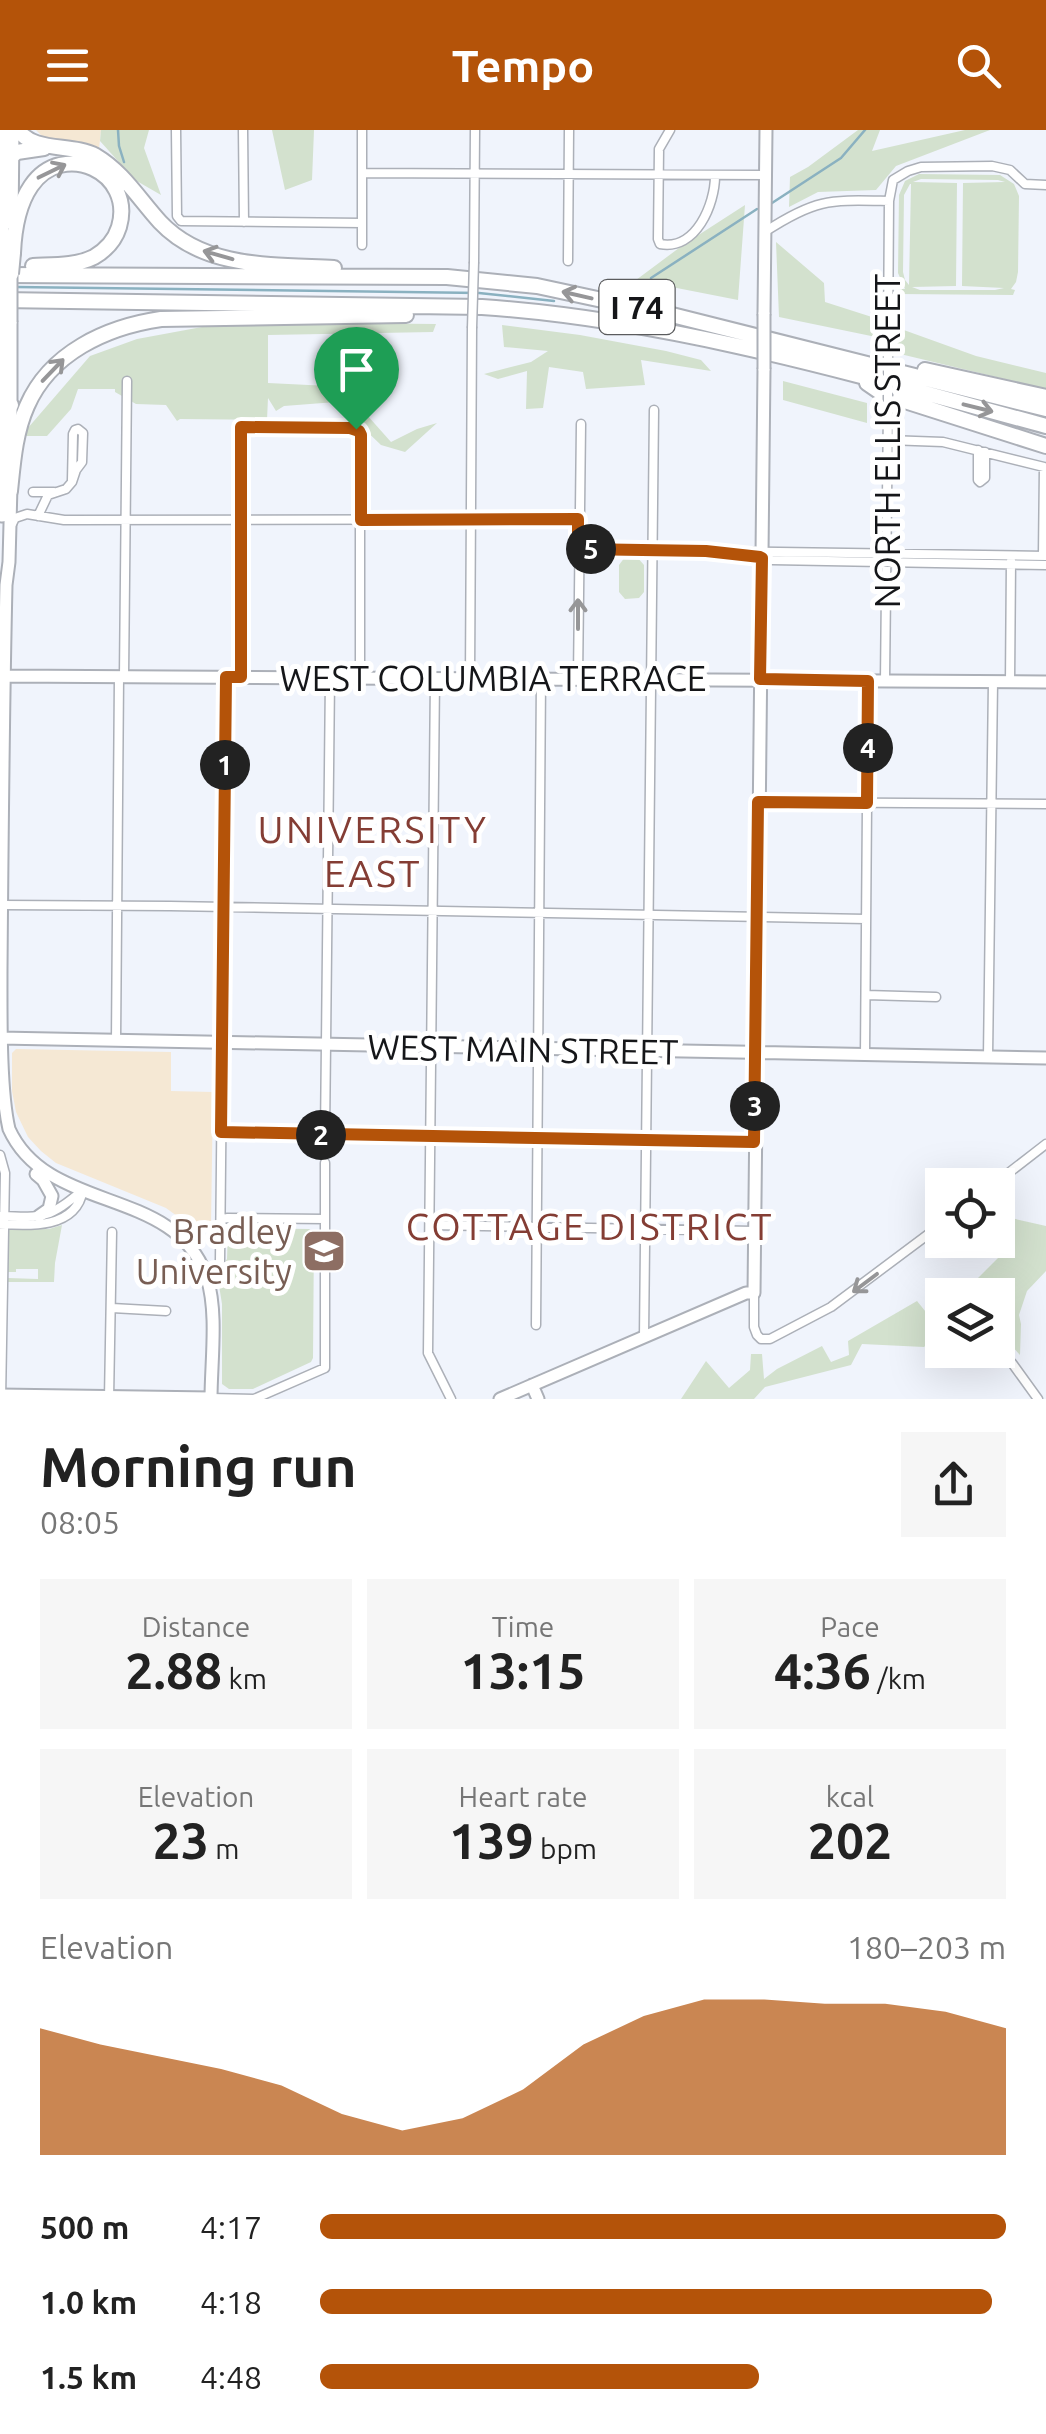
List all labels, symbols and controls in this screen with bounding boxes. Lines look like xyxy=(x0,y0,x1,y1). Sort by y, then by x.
icon: menu xyxy=(40,38,95,93)
icon: search xyxy=(951,38,1006,93)
text: Tempo xyxy=(452,40,594,91)
one-way arrow xyxy=(37,161,66,180)
one-way arrow xyxy=(203,245,234,263)
street label: NORTH ELLIS STREET xyxy=(867,274,907,608)
road number: I 74 xyxy=(600,280,674,334)
one-way arrow xyxy=(562,285,594,303)
pin xyxy=(314,327,399,430)
icon: arrive xyxy=(329,342,384,397)
one-way arrow xyxy=(41,358,65,382)
one-way arrow xyxy=(961,400,993,418)
pin: 5 xyxy=(566,524,616,574)
text: 5 xyxy=(583,533,599,564)
one-way arrow xyxy=(568,598,588,630)
street label: WEST COLUMBIA TERRACE xyxy=(279,658,707,698)
pin: 4 xyxy=(843,723,893,773)
text: 4 xyxy=(860,732,876,763)
pin: 1 xyxy=(200,740,250,790)
text: 1 xyxy=(217,749,233,780)
district label: UNIVERSITY EAST xyxy=(258,808,488,894)
street label: WEST MAIN STREET xyxy=(367,1026,679,1072)
pin: 3 xyxy=(730,1081,780,1131)
text: 3 xyxy=(747,1090,763,1121)
pin: 2 xyxy=(296,1110,346,1160)
text: 2 xyxy=(313,1119,329,1150)
map controls xyxy=(925,1168,1015,1368)
button: locate xyxy=(925,1168,1015,1258)
district label: COTTAGE DISTRICT xyxy=(406,1205,774,1247)
place label: Bradley University xyxy=(136,1211,292,1291)
school or university icon: Bradley University xyxy=(301,1228,347,1274)
one-way arrow xyxy=(852,1273,879,1294)
button: layers xyxy=(925,1278,1015,1368)
button: share xyxy=(901,1432,1006,1537)
text: Morning run xyxy=(40,1436,357,1497)
text: 08:05 xyxy=(40,1504,120,1540)
text: Distance xyxy=(142,1611,250,1642)
text: Time xyxy=(492,1611,554,1642)
text: Pace xyxy=(820,1611,880,1642)
text: 2.88 xyxy=(125,1642,222,1698)
text: 13:15 xyxy=(460,1642,586,1698)
text: 4:36 xyxy=(774,1642,871,1698)
text: km xyxy=(222,1663,267,1694)
text: /km xyxy=(871,1663,926,1694)
text: Elevation xyxy=(138,1781,254,1812)
text: Heart rate xyxy=(459,1781,587,1812)
text: kcal xyxy=(826,1781,874,1812)
text: 23 xyxy=(153,1812,209,1868)
text: 139 xyxy=(449,1812,534,1868)
text: 202 xyxy=(808,1812,892,1868)
text: m xyxy=(209,1833,239,1864)
text: bpm xyxy=(534,1833,597,1864)
text: Elevation xyxy=(40,1929,173,1965)
text: 180–203 m xyxy=(847,1929,1006,1965)
text: 500 m xyxy=(40,2209,129,2245)
text: 4:17 xyxy=(200,2209,262,2245)
text: 1.0 km xyxy=(40,2284,137,2320)
text: 4:18 xyxy=(200,2284,262,2320)
text: 1.5 km xyxy=(40,2359,137,2395)
text: 4:48 xyxy=(200,2359,262,2395)

